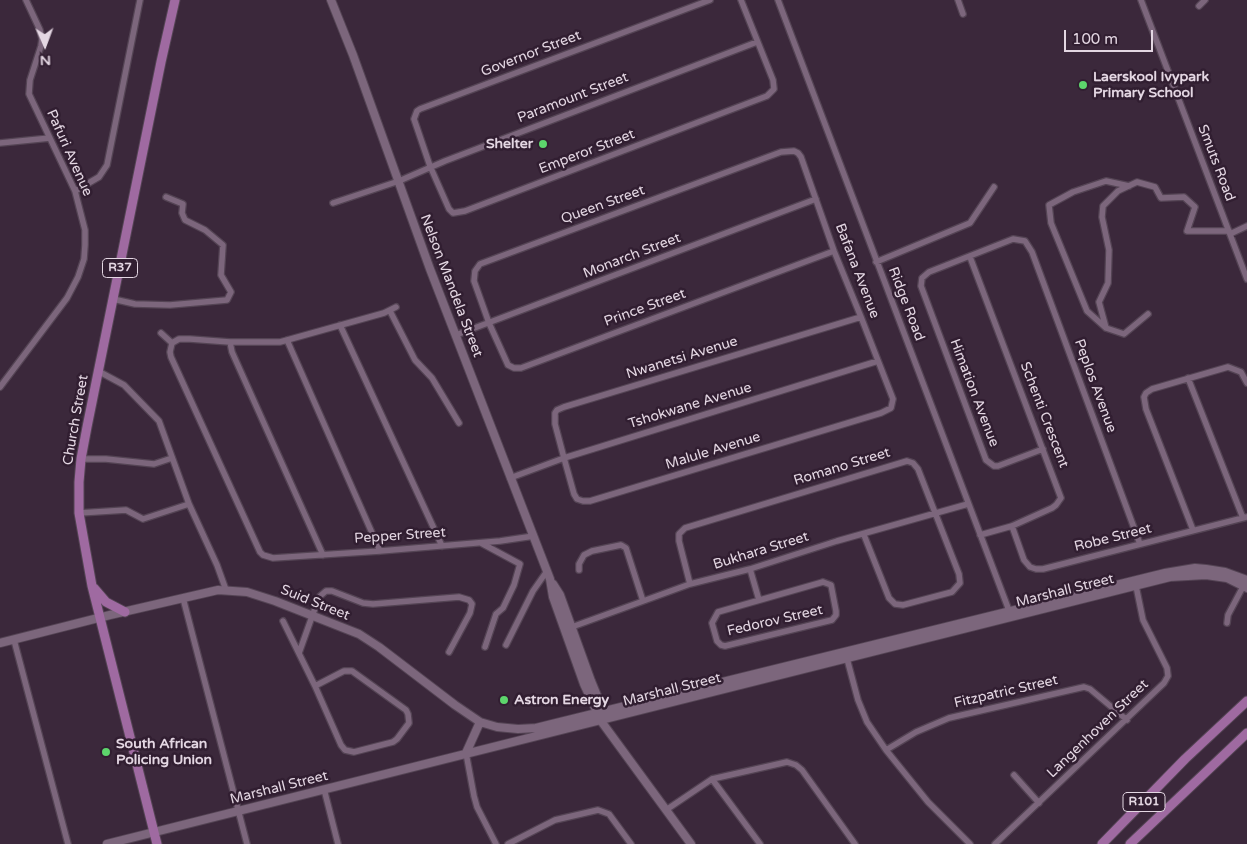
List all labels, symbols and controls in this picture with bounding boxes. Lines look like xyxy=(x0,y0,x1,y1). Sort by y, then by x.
north arrow xyxy=(20,20,70,70)
scale bar xyxy=(1067,20,1156,52)
street label: Governor Street xyxy=(479,27,583,81)
text: 100 m xyxy=(1072,30,1118,48)
text: N xyxy=(40,52,51,69)
street label: Paramount Street xyxy=(515,69,631,127)
place label: Laerskool Ivypark Primary School xyxy=(1093,69,1209,102)
marker: Laerskool Ivypark Primary School xyxy=(1077,79,1089,91)
street label: Pafuri Avenue xyxy=(42,107,96,199)
street label: Smuts Road xyxy=(1194,122,1238,204)
street label: Emperor Street xyxy=(537,126,637,178)
place label: Shelter xyxy=(486,136,533,152)
marker: Shelter xyxy=(537,138,549,150)
street label: Queen Street xyxy=(559,182,647,228)
street label: Nelson Mandela Street xyxy=(416,212,486,360)
street label: Bafana Avenue xyxy=(831,221,883,321)
street label: Monarch Street xyxy=(581,230,683,282)
road number: R37 xyxy=(102,258,138,278)
street label: Ridge Road xyxy=(884,265,928,343)
street label: Prince Street xyxy=(602,285,688,331)
street label: Nwanetsi Avenue xyxy=(624,333,740,383)
street label: Himation Avenue xyxy=(946,337,1002,449)
street label: Peplos Avenue xyxy=(1070,337,1120,435)
street label: Schenti Crescent xyxy=(1016,360,1072,470)
street label: Church Street xyxy=(60,373,92,467)
street label: Tshokwane Avenue xyxy=(626,379,754,433)
street label: Malule Avenue xyxy=(663,429,763,473)
street label: Romano Street xyxy=(792,444,892,490)
street label: Robe Street xyxy=(1073,520,1153,556)
street label: Pepper Street xyxy=(354,524,446,548)
street label: Bukhara Street xyxy=(711,528,811,574)
street label: Marshall Street xyxy=(1014,571,1116,611)
street label: Suid Street xyxy=(278,582,352,624)
street label: Fedorov Street xyxy=(725,602,825,640)
street label: Marshall Street xyxy=(621,670,723,710)
street label: Fitzpatric Street xyxy=(952,672,1060,712)
street label: Langenhoven Street xyxy=(1044,676,1152,782)
place label: Astron Energy xyxy=(514,692,609,708)
marker: Astron Energy xyxy=(498,694,510,706)
place label: South African Policing Union xyxy=(116,736,212,769)
marker: South African Policing Union xyxy=(100,746,112,758)
street label: Marshall Street xyxy=(228,768,330,808)
road number: R101 xyxy=(1123,792,1165,812)

